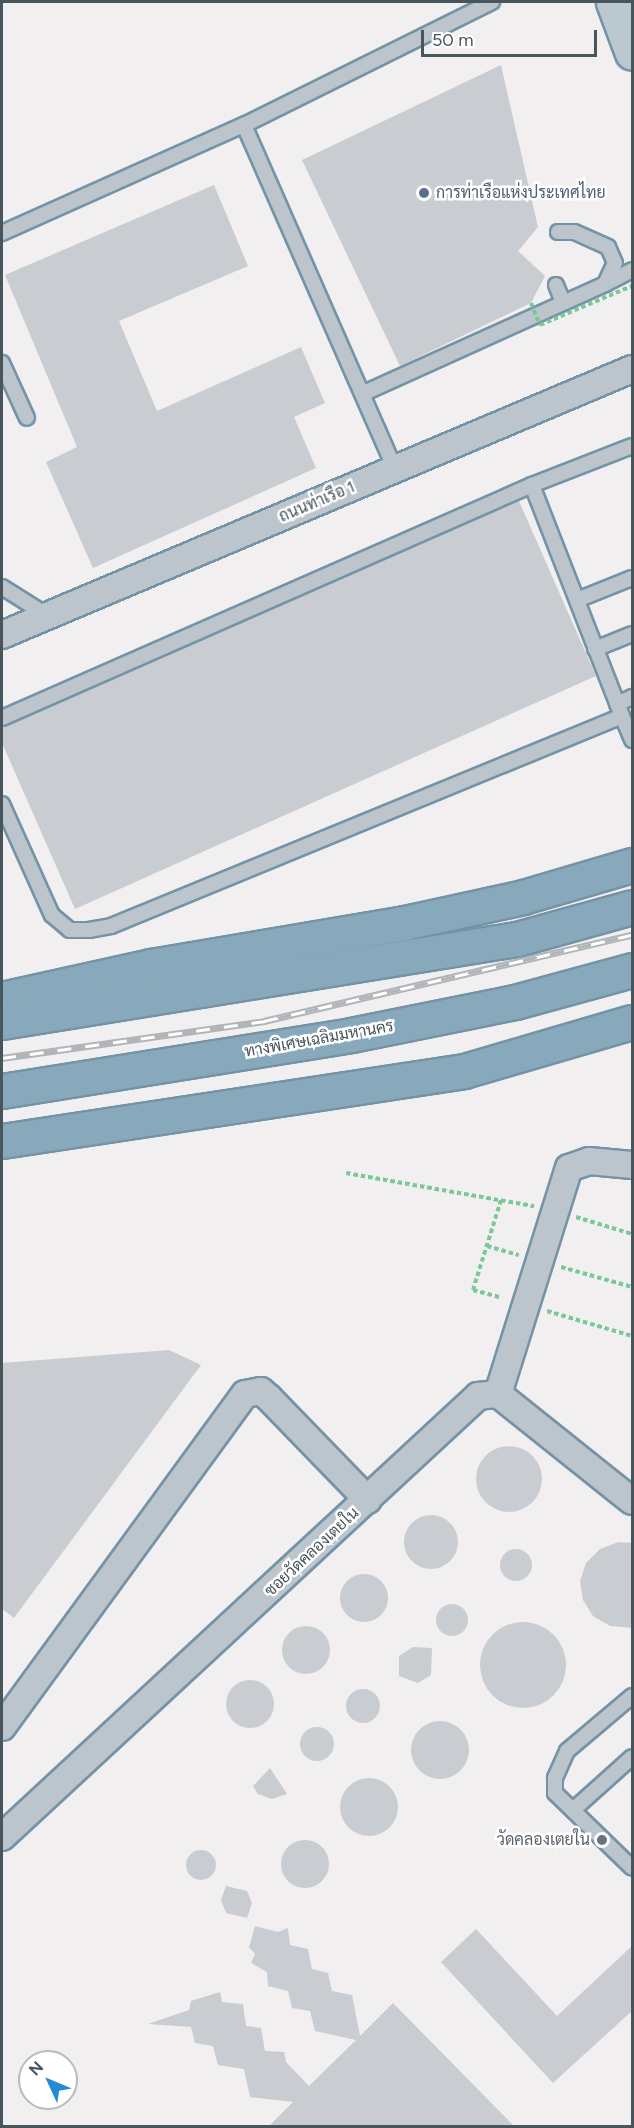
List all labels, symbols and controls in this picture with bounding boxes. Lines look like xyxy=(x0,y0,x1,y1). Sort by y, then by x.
scale bar xyxy=(424,18,600,56)
text: 50 m xyxy=(432,29,474,51)
place label: การท่าเรือแห่งประเทศไทย xyxy=(436,183,606,203)
marker: การท่าเรือแห่งประเทศไทย xyxy=(417,186,431,200)
street label: ถนนท่าเรือ 1 xyxy=(276,477,358,527)
street label: ทางพิเศษเฉลิมมหานคร xyxy=(243,1016,395,1062)
street label: ซอยวัดคลองเตยใน xyxy=(261,1503,363,1601)
place label: วัดคลองเตยใน xyxy=(497,1830,590,1850)
marker: วัดคลองเตยใน xyxy=(595,1833,609,1847)
north arrow xyxy=(18,2050,78,2110)
text: N xyxy=(25,2057,47,2080)

